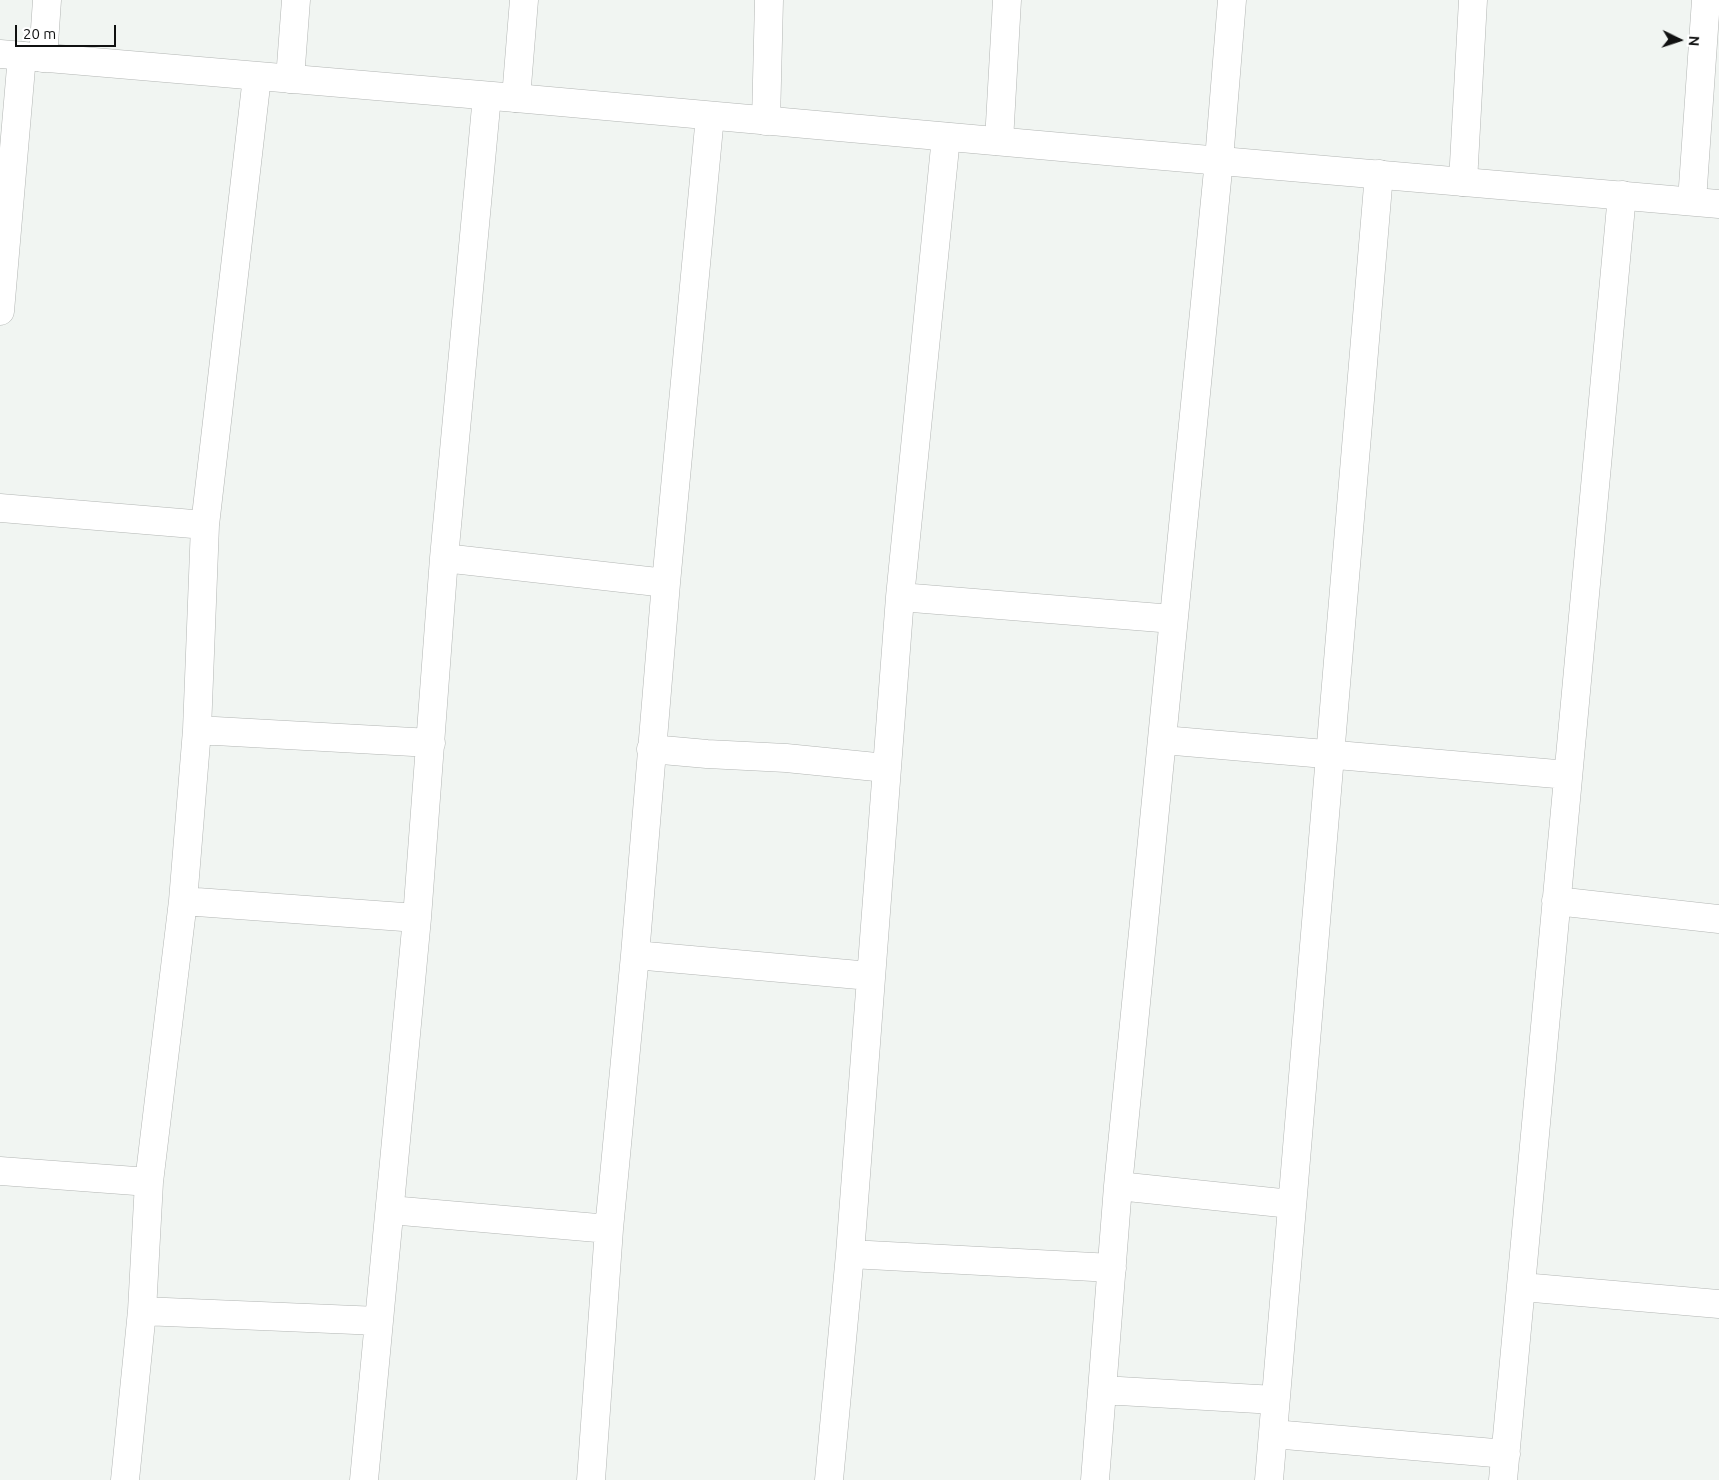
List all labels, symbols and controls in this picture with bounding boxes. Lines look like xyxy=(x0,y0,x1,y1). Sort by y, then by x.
scale bar xyxy=(18,15,119,47)
north arrow xyxy=(1654,15,1704,65)
text: 20 m xyxy=(23,25,56,42)
text: N xyxy=(1686,35,1702,47)

